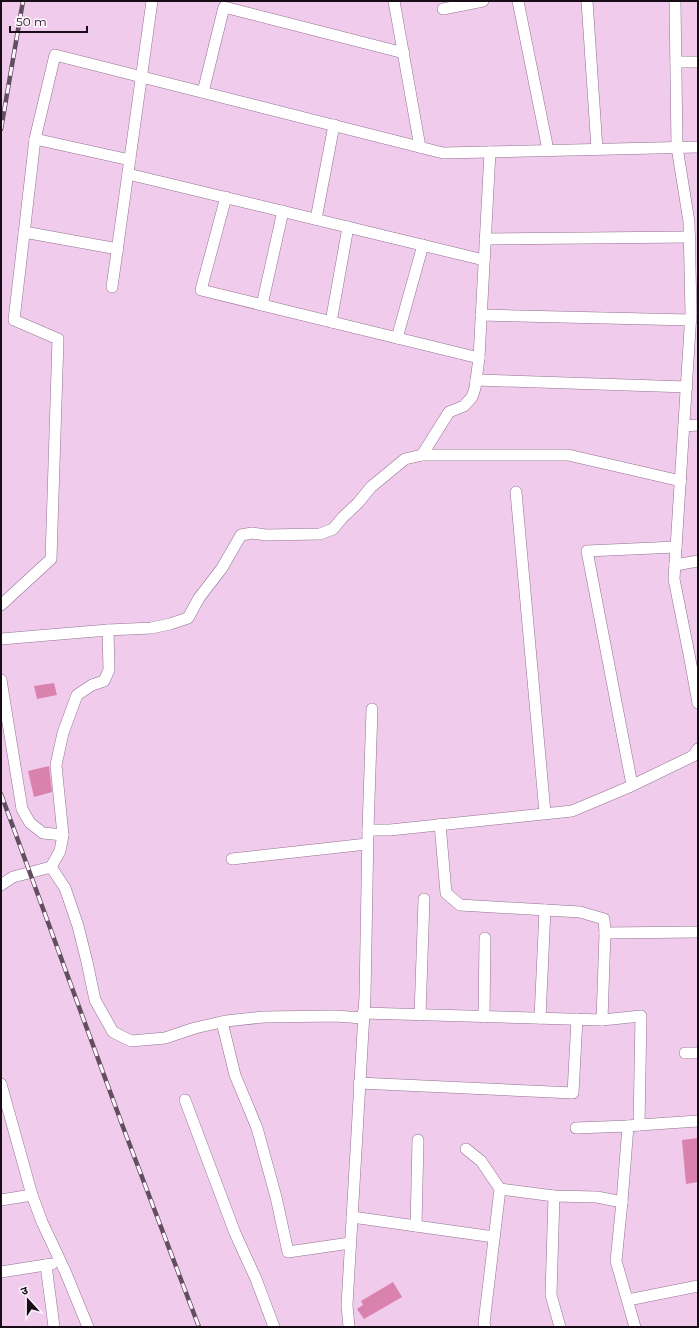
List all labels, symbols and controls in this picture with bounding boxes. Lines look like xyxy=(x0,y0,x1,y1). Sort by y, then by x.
scale bar xyxy=(10,8,87,34)
text: 50 m xyxy=(16,14,47,29)
north arrow xyxy=(8,1280,48,1320)
text: उ xyxy=(19,1283,30,1298)

